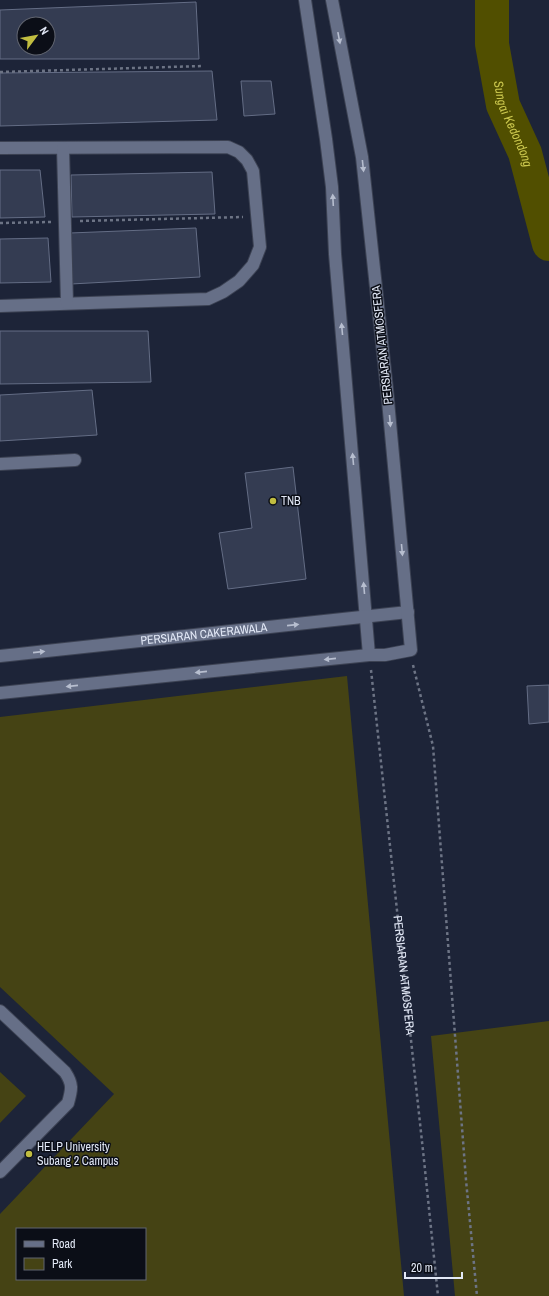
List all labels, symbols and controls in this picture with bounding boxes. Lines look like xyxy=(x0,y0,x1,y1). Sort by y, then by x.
north arrow xyxy=(16,16,56,56)
text: N xyxy=(37,24,52,37)
one-way arrow xyxy=(337,32,343,44)
water label: Sungai Kedondong xyxy=(490,79,537,169)
one-way arrow xyxy=(360,160,366,172)
one-way arrow xyxy=(329,194,336,206)
street label: PERSIARAN ATMOSFERA xyxy=(368,284,396,405)
one-way arrow xyxy=(338,323,345,335)
one-way arrow xyxy=(387,415,393,427)
one-way arrow xyxy=(349,453,356,465)
place label: TNB xyxy=(281,493,301,509)
marker: TNB xyxy=(268,496,278,506)
one-way arrow xyxy=(399,544,405,556)
one-way arrow xyxy=(360,582,367,594)
street label: PERSIARAN CAKERAWALA xyxy=(140,619,268,649)
one-way arrow xyxy=(287,622,299,628)
one-way arrow xyxy=(33,649,45,655)
one-way arrow xyxy=(324,656,336,662)
one-way arrow xyxy=(195,669,207,675)
one-way arrow xyxy=(66,682,78,689)
street label: PERSIARAN ATMOSFERA xyxy=(390,915,418,1036)
place label: HELP University Subang 2 Campus xyxy=(37,1139,119,1169)
marker: HELP University Subang 2 Campus xyxy=(24,1149,34,1159)
legend xyxy=(16,1228,146,1280)
text: Road xyxy=(52,1236,76,1252)
scale bar xyxy=(405,1254,462,1280)
text: Park xyxy=(52,1256,72,1272)
text: 20 m xyxy=(411,1260,433,1276)

